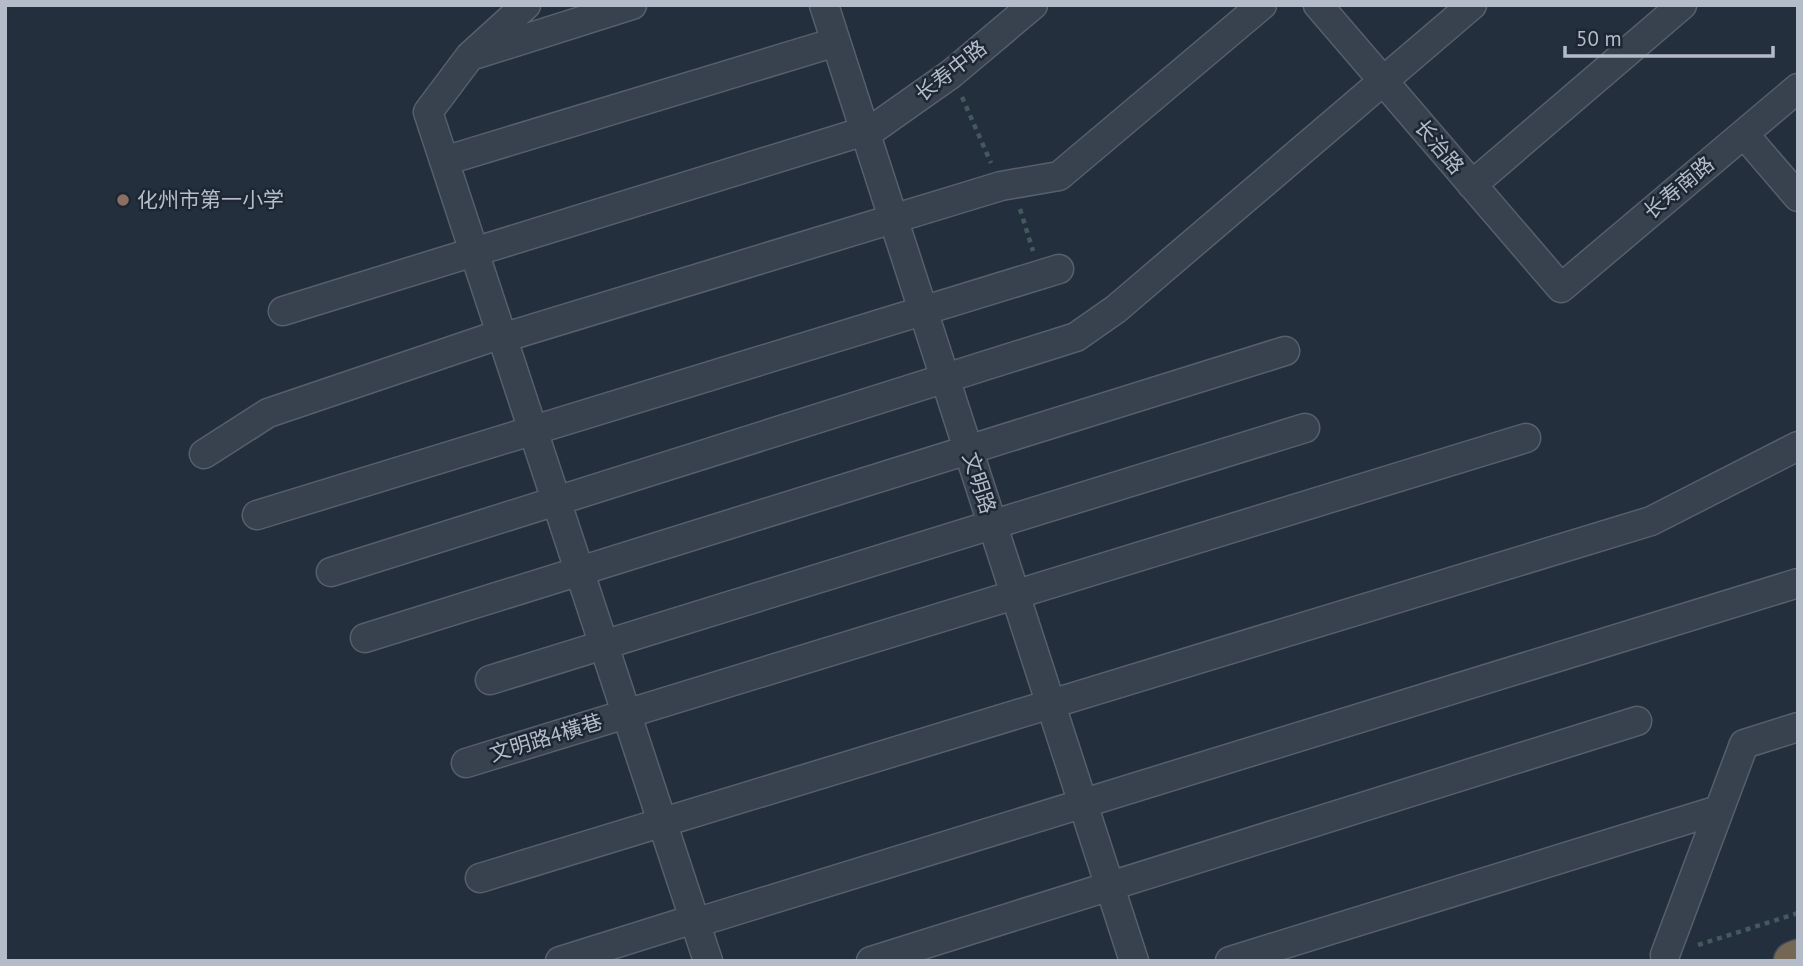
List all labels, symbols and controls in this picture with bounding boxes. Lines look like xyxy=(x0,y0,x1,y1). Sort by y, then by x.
scale bar xyxy=(1565,14,1773,58)
text: 50 m xyxy=(1576,25,1622,52)
street label: 长寿中路 xyxy=(909,34,992,107)
street label: 长治路 xyxy=(1409,114,1470,179)
street label: 长寿南路 xyxy=(1638,150,1720,225)
place label: 化州市第一小学 xyxy=(137,186,284,213)
marker: 化州市第一小学 xyxy=(115,192,131,208)
street label: 文明路 xyxy=(957,449,1002,517)
street label: 文明路4橫巷 xyxy=(486,708,605,767)

